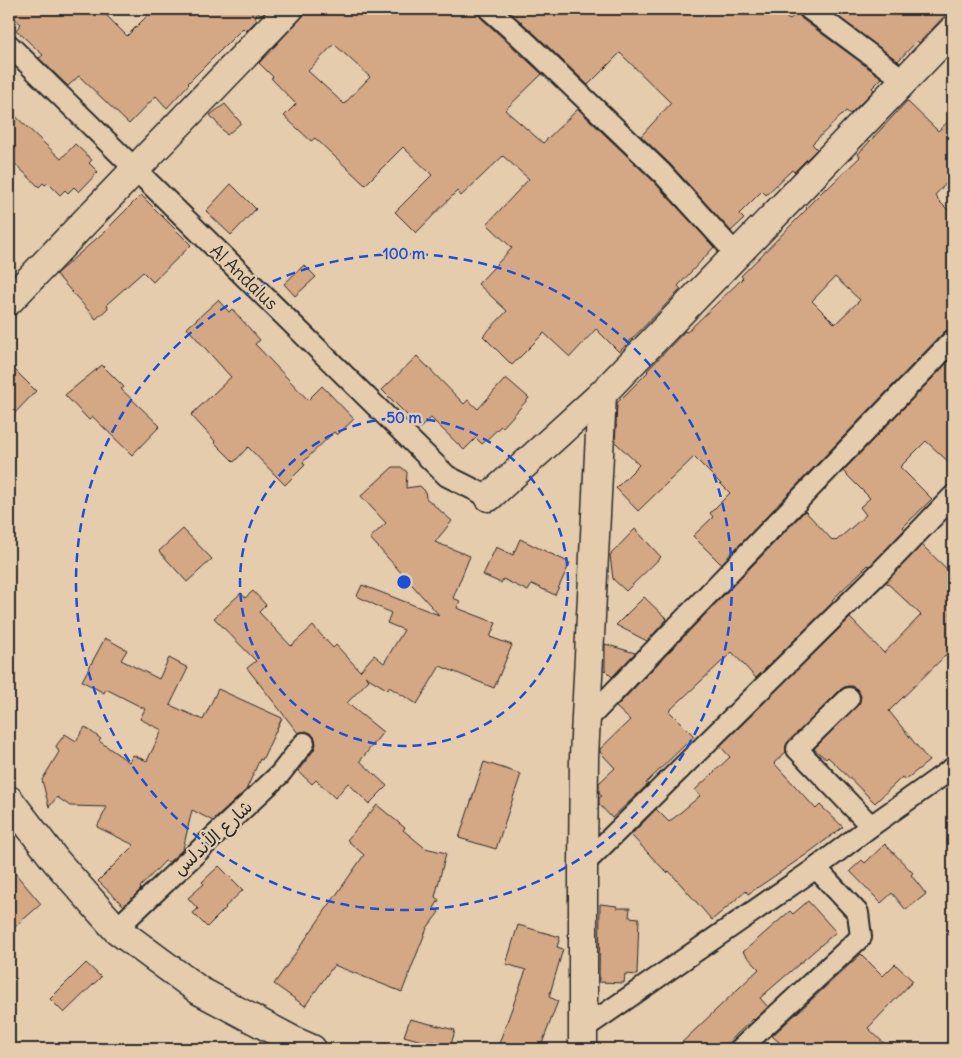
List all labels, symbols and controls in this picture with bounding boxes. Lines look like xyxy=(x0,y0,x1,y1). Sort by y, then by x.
street label: Al Andalus xyxy=(206,239,283,315)
text: 100 m xyxy=(383,244,425,263)
text: 50 m xyxy=(386,408,422,427)
centre of rings xyxy=(395,573,413,591)
street label: شارع الأندلس xyxy=(168,795,258,881)

